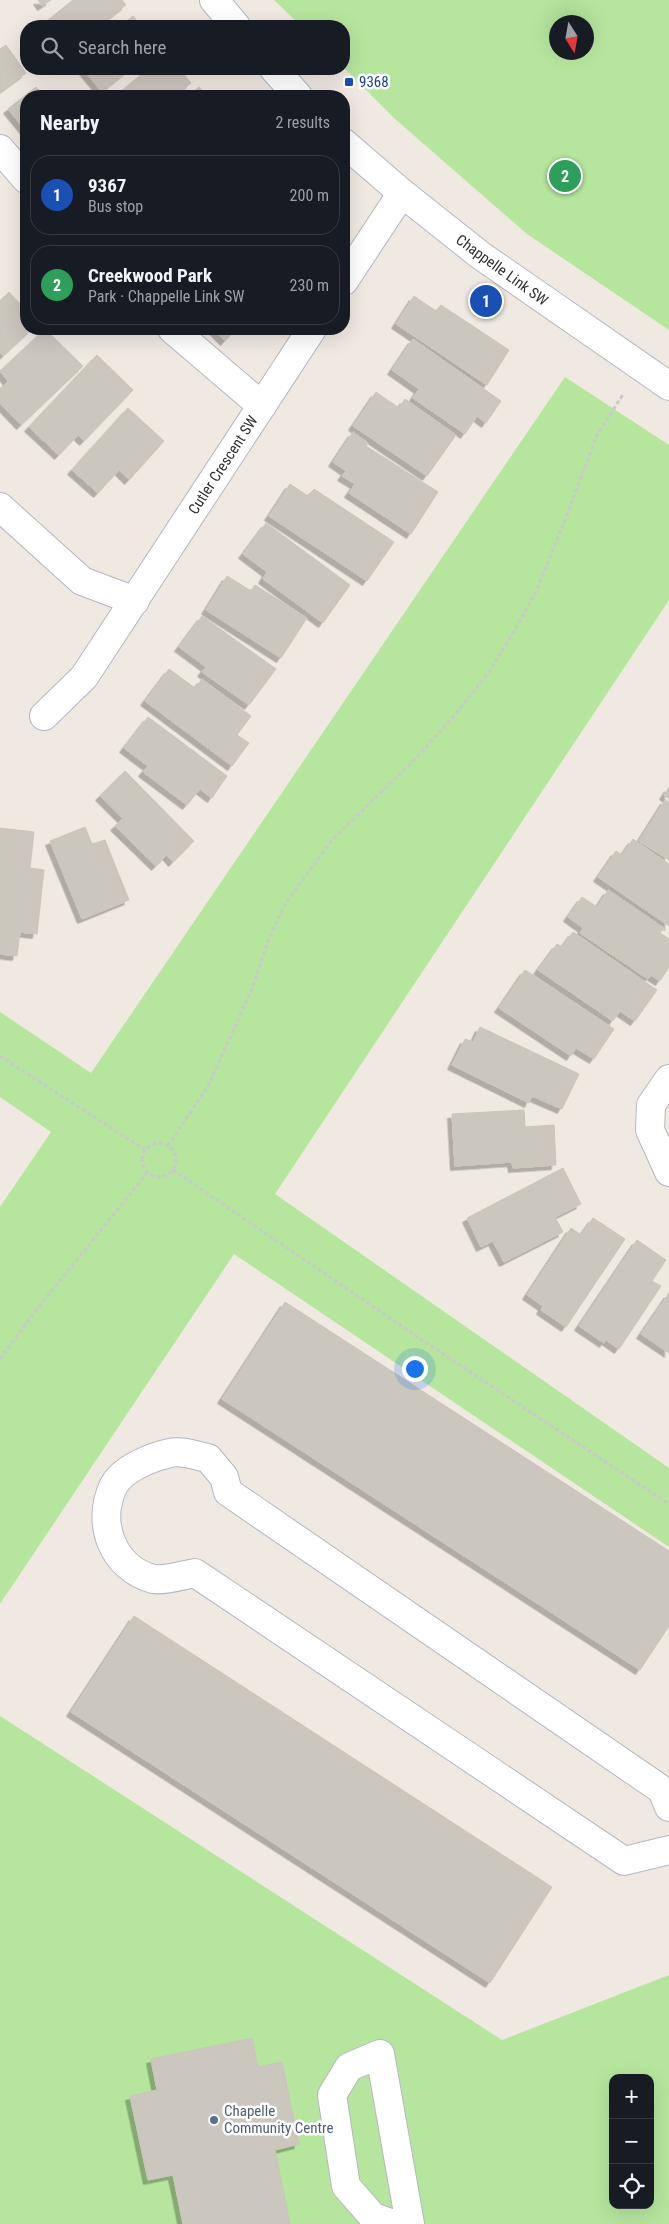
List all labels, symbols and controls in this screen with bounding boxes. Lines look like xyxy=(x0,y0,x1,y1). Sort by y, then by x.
north arrow xyxy=(549,15,594,60)
search box xyxy=(20,20,350,75)
icon: search xyxy=(38,34,66,62)
text: Search here xyxy=(78,36,166,59)
place label: 9368 xyxy=(359,73,389,91)
marker: 9368 xyxy=(343,76,355,88)
text: Nearby xyxy=(40,111,99,135)
text: 2 results xyxy=(275,113,330,132)
pin: 2 xyxy=(549,157,581,195)
text: 9367 xyxy=(88,174,126,197)
text: 1 xyxy=(53,186,61,205)
text: 200 m xyxy=(290,186,329,205)
text: Bus stop xyxy=(88,197,143,216)
street label: Chappelle Link SW xyxy=(452,231,552,310)
text: Creekwood Park xyxy=(88,264,212,287)
text: 2 xyxy=(53,276,61,295)
text: 230 m xyxy=(290,276,329,295)
pin: 1 xyxy=(470,282,502,320)
text: Park · Chappelle Link SW xyxy=(88,287,244,306)
street label: Cutler Crescent SW xyxy=(184,412,262,518)
your location xyxy=(402,1356,428,1382)
map controls xyxy=(609,2074,654,2209)
button: + xyxy=(609,2074,654,2119)
place label: Chapelle Community Centre xyxy=(224,2102,333,2137)
marker: Chapelle Community Centre xyxy=(208,2114,220,2126)
button: − xyxy=(609,2119,654,2164)
button: locate xyxy=(609,2164,654,2209)

